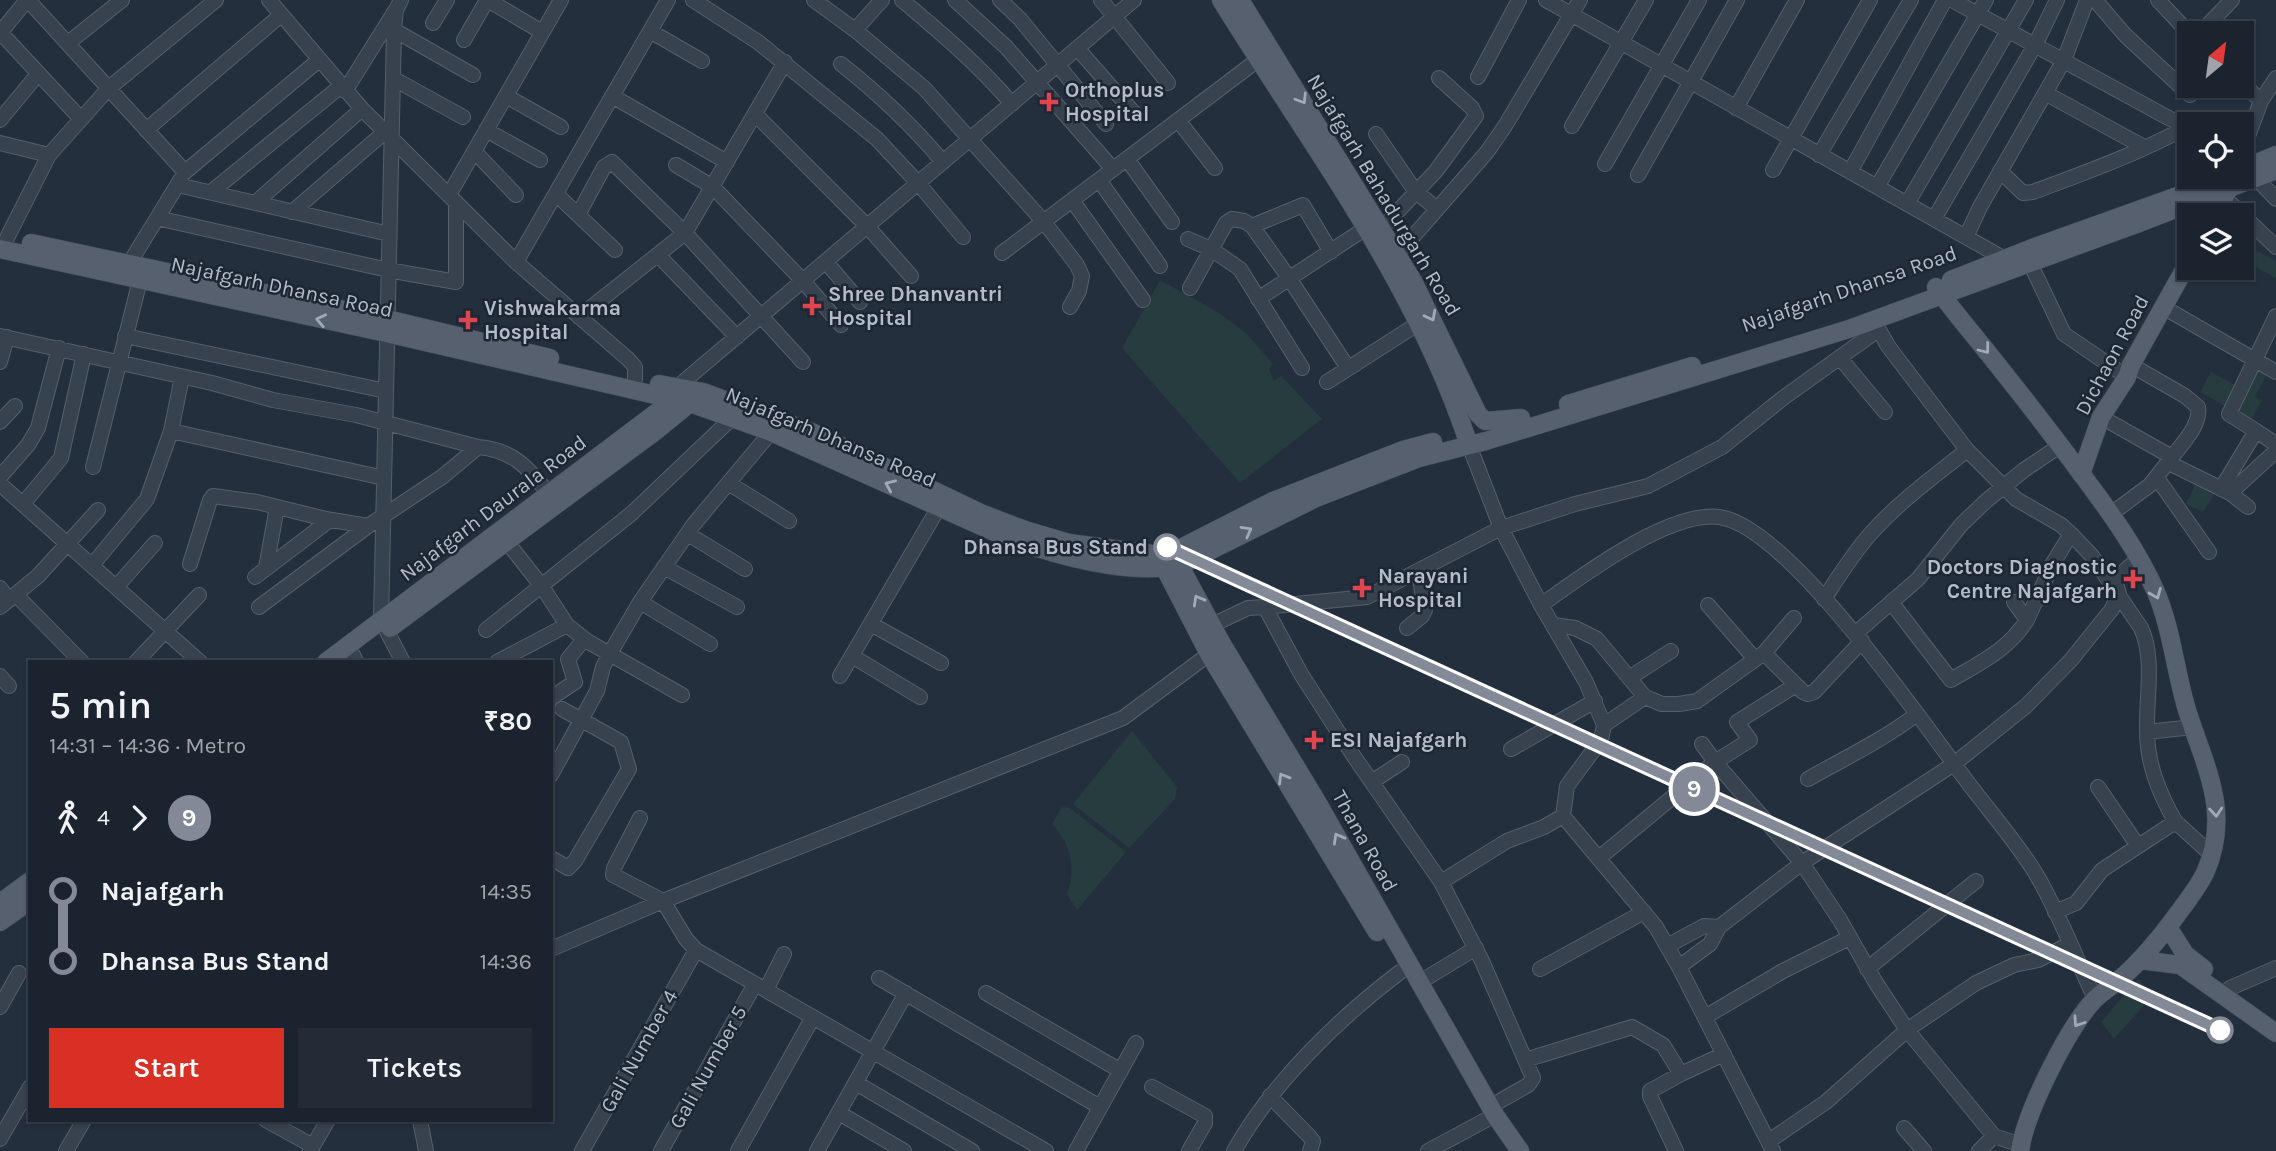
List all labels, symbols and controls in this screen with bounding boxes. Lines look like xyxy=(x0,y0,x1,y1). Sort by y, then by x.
north arrow xyxy=(2177,21,2254,98)
map controls xyxy=(2177,21,2254,280)
street label: Najafgarh Bahadurgarh Road xyxy=(1302,70,1466,320)
place label: Orthoplus Hospital xyxy=(1065,78,1164,126)
marker: Orthoplus Hospital xyxy=(1039,92,1059,112)
one-way arrow xyxy=(1293,92,1306,105)
button: locate xyxy=(2177,112,2254,189)
button: layers xyxy=(2177,203,2254,280)
street label: Najafgarh Dhansa Road xyxy=(1738,241,1960,337)
street label: Najafgarh Dhansa Road xyxy=(169,252,395,322)
place label: Shree Dhanvantri Hospital xyxy=(828,282,1003,330)
street label: Dichaon Road xyxy=(2070,291,2154,419)
place label: Vishwakarma Hospital xyxy=(484,296,621,344)
marker: Shree Dhanvantri Hospital xyxy=(802,296,822,316)
one-way arrow xyxy=(1422,308,1436,321)
marker: Vishwakarma Hospital xyxy=(458,310,478,330)
one-way arrow xyxy=(315,313,327,328)
one-way arrow xyxy=(1977,341,1989,354)
street label: Najafgarh Dhansa Road xyxy=(722,382,940,492)
street label: Najafgarh Daurala Road xyxy=(395,430,591,586)
one-way arrow xyxy=(884,479,897,493)
one-way arrow xyxy=(1240,526,1253,539)
marker: Dhansa Bus Stand xyxy=(1154,534,1180,560)
place label: Dhansa Bus Stand xyxy=(963,535,1148,559)
place label: Doctors Diagnostic Centre Najafgarh xyxy=(1927,555,2117,603)
place label: Narayani Hospital xyxy=(1378,564,1469,612)
marker: Doctors Diagnostic Centre Najafgarh xyxy=(2123,569,2143,589)
marker: Narayani Hospital xyxy=(1352,578,1372,598)
one-way arrow xyxy=(2147,587,2161,599)
one-way arrow xyxy=(1193,594,1206,607)
text: 5 min xyxy=(49,683,152,728)
text: ₹80 xyxy=(484,706,532,737)
place label: ESI Najafgarh xyxy=(1330,728,1467,752)
marker: ESI Najafgarh xyxy=(1304,730,1324,750)
text: 14:31 – 14:36 · Metro xyxy=(49,732,246,759)
line badge: 9 xyxy=(1671,766,1717,812)
one-way arrow xyxy=(1279,773,1292,786)
text: 9 xyxy=(1687,775,1701,803)
street label: Thana Road xyxy=(1327,786,1403,896)
icon: walk xyxy=(49,799,87,837)
icon: forward xyxy=(120,799,158,837)
text: 4 xyxy=(97,804,110,831)
text: 9 xyxy=(182,804,197,832)
one-way arrow xyxy=(2209,806,2224,818)
one-way arrow xyxy=(1333,833,1346,845)
text: Najafgarh xyxy=(101,876,225,907)
text: 14:35 xyxy=(480,878,532,905)
text: Dhansa Bus Stand xyxy=(101,946,330,977)
text: 14:36 xyxy=(480,948,532,975)
street label: Gali Number 4 xyxy=(595,985,683,1116)
street label: Gali Number 5 xyxy=(664,1001,752,1133)
one-way arrow xyxy=(2074,1014,2086,1027)
unlabelled marker xyxy=(2207,1017,2233,1043)
button: Start xyxy=(49,1028,284,1108)
button: Tickets xyxy=(298,1028,532,1108)

